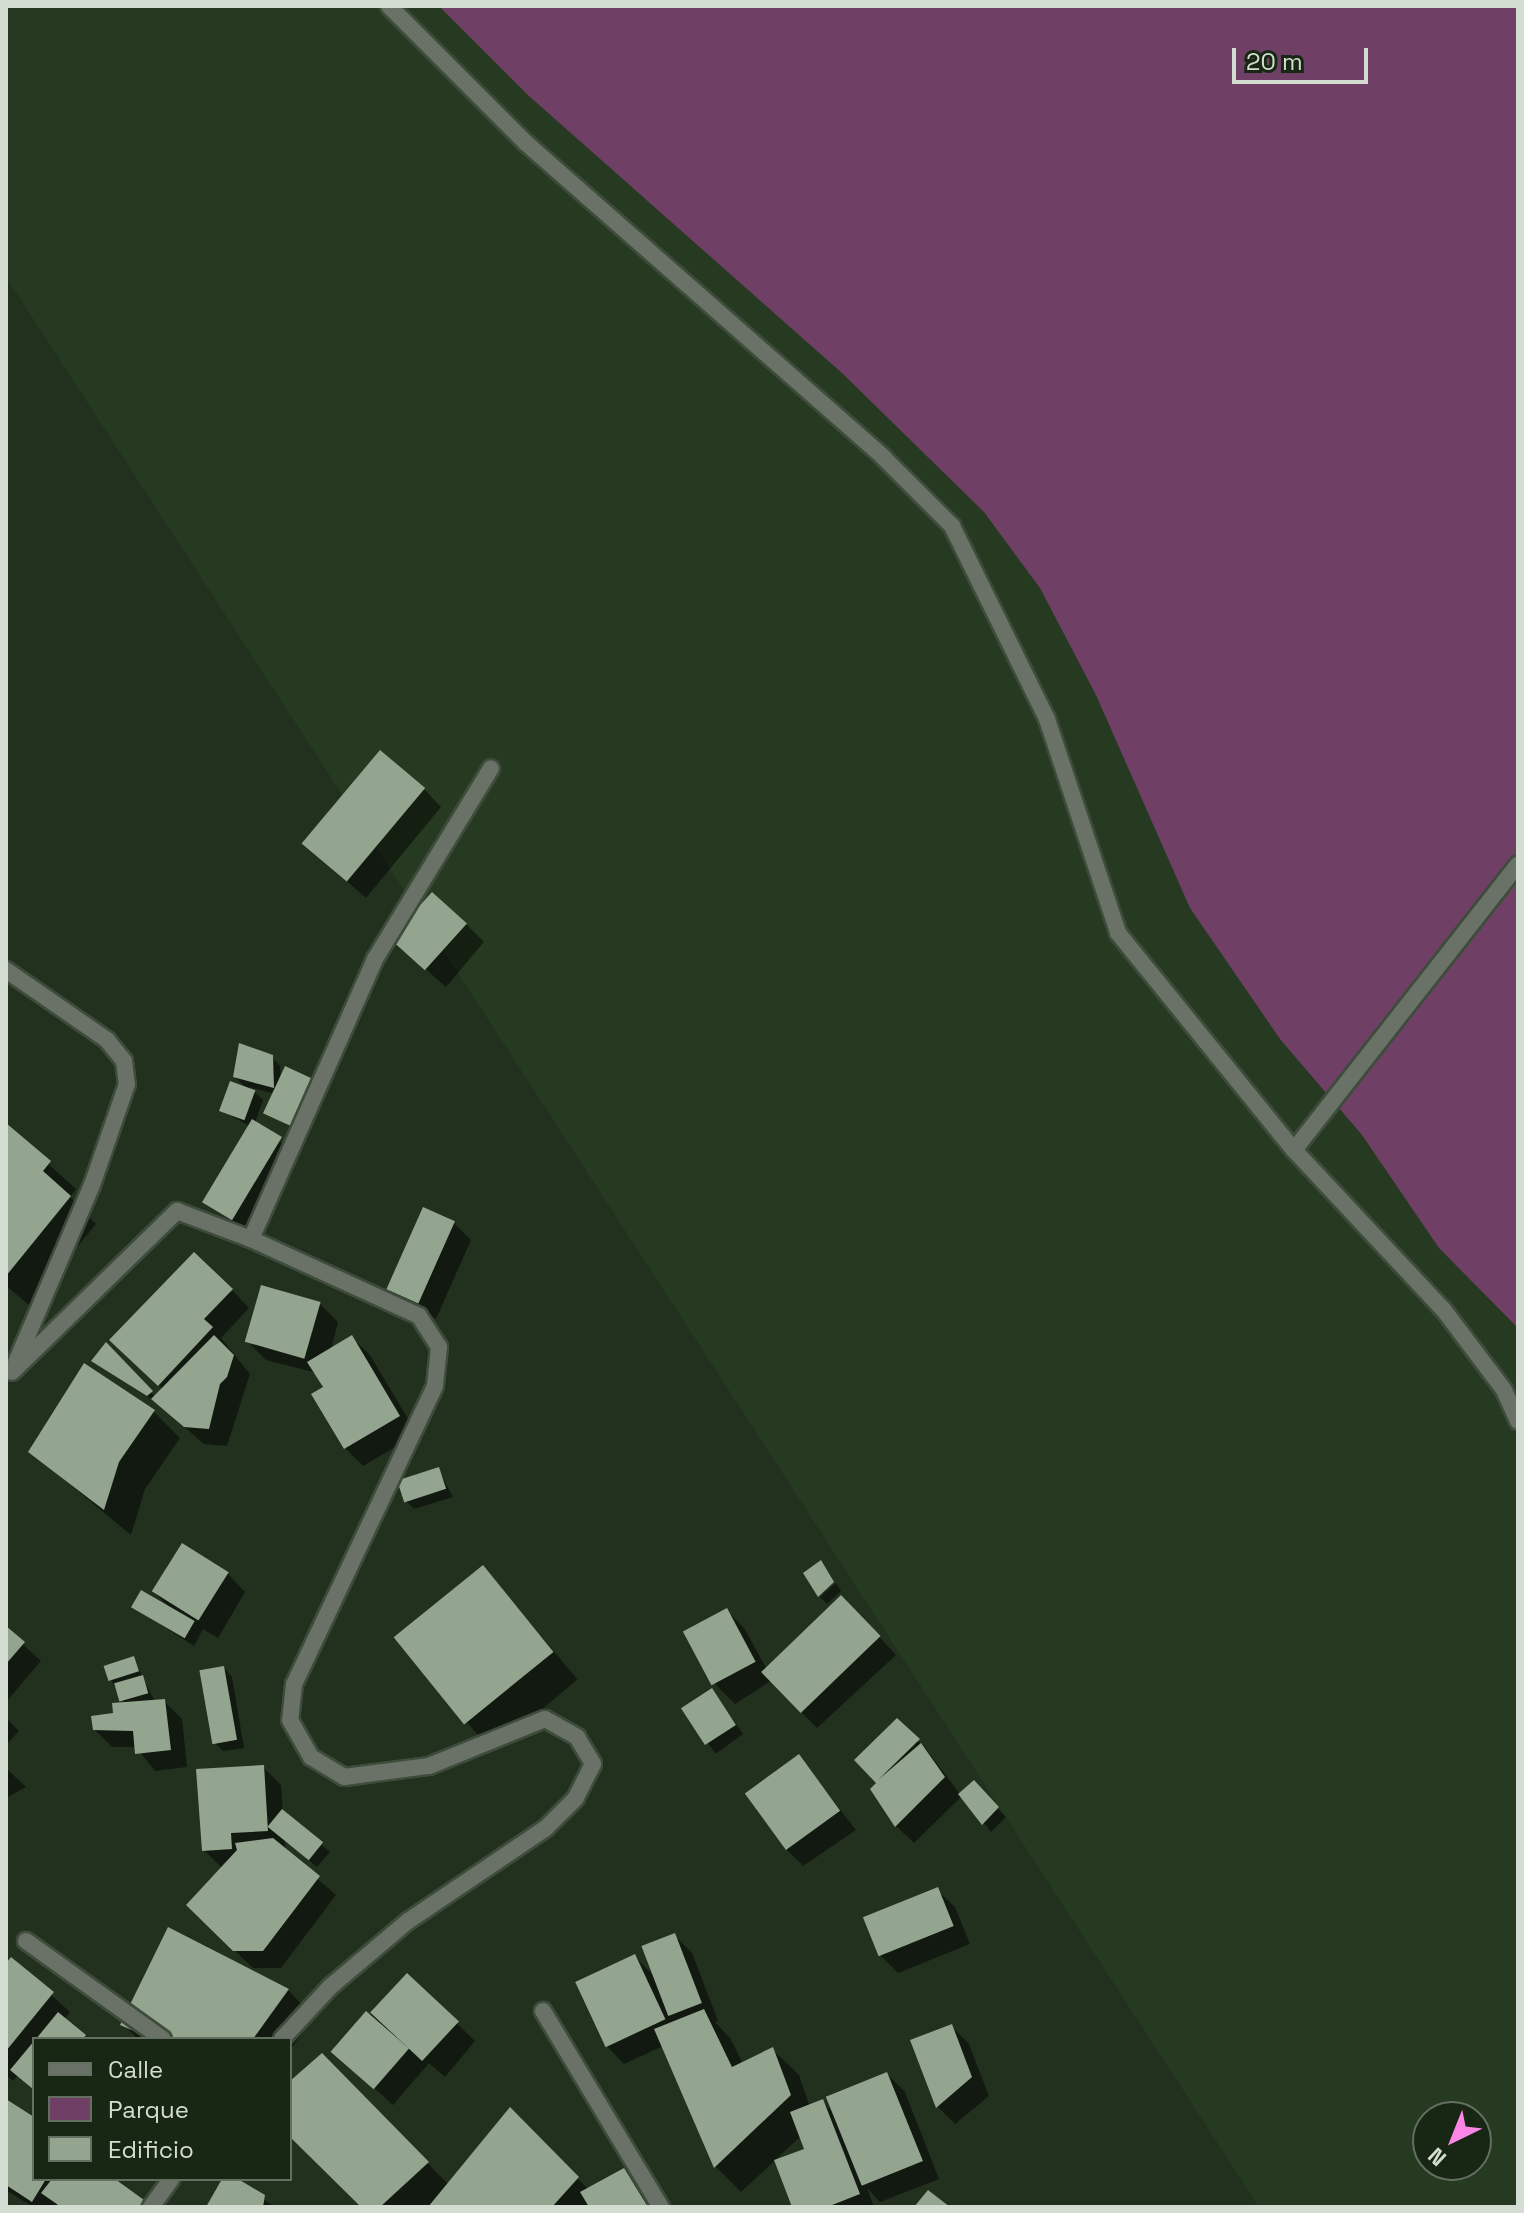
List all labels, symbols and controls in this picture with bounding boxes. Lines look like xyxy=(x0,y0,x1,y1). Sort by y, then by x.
scale bar xyxy=(1236,32,1372,82)
text: 20 m xyxy=(1246,46,1303,77)
legend xyxy=(32,2037,292,2181)
text: Calle xyxy=(108,2054,163,2085)
text: Parque xyxy=(108,2094,189,2125)
north arrow xyxy=(1412,2101,1492,2181)
text: Edificio xyxy=(108,2134,194,2165)
text: N xyxy=(1422,2142,1452,2172)

